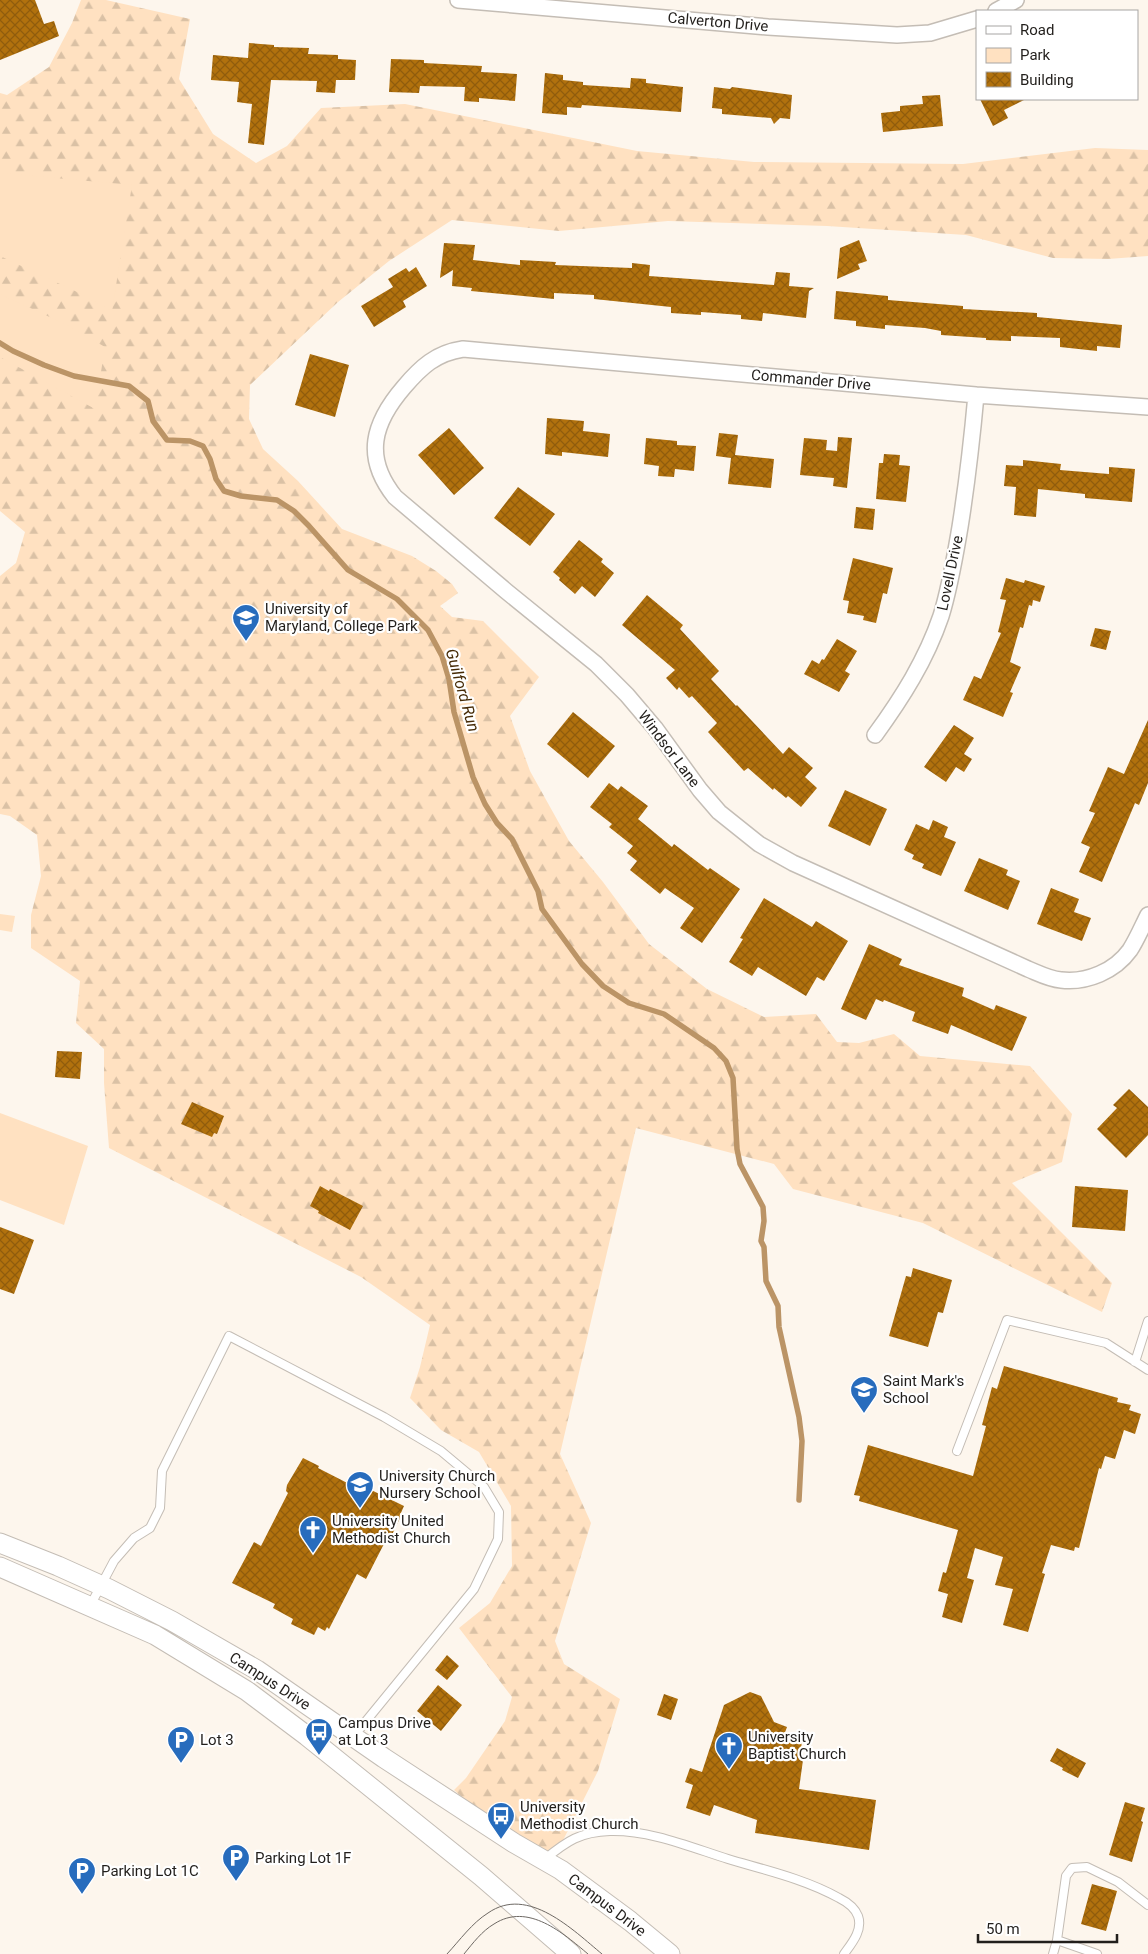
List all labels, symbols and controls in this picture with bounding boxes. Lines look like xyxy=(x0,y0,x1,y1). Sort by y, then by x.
street label: Calverton Drive xyxy=(667,9,769,35)
legend xyxy=(976,10,1138,100)
text: Road xyxy=(1020,21,1054,39)
text: Park xyxy=(1020,46,1051,64)
text: Building xyxy=(1020,71,1074,89)
street label: Commander Drive xyxy=(750,366,872,394)
street label: Lovell Drive xyxy=(933,534,967,612)
place label: University of Maryland, College Park xyxy=(265,600,418,635)
school or university icon: University of Maryland, College Park xyxy=(231,603,261,642)
water label: Guilford Run xyxy=(442,646,483,734)
street label: Windsor Lane xyxy=(634,707,704,791)
place label: Saint Mark's School xyxy=(883,1372,964,1407)
school or university icon: Saint Mark's School xyxy=(849,1375,879,1414)
place label: University Church Nursery School xyxy=(379,1467,495,1502)
school or university icon: University Church Nursery School xyxy=(345,1470,375,1509)
place label: University United Methodist Church xyxy=(332,1512,451,1547)
church icon: University United Methodist Church xyxy=(298,1515,328,1554)
street label: Campus Drive xyxy=(226,1648,314,1714)
place label: Campus Drive at Lot 3 xyxy=(338,1714,431,1749)
bus stop icon: Campus Drive at Lot 3 xyxy=(304,1717,334,1756)
parking icon: Lot 3 xyxy=(166,1725,196,1764)
place label: University Baptist Church xyxy=(748,1728,846,1763)
place label: Lot 3 xyxy=(200,1731,234,1749)
church icon: University Baptist Church xyxy=(714,1731,744,1770)
place label: University Methodist Church xyxy=(520,1798,639,1833)
bus stop icon: University Methodist Church xyxy=(486,1801,516,1840)
parking icon: Parking Lot 1F xyxy=(221,1843,251,1882)
place label: Parking Lot 1F xyxy=(255,1849,351,1867)
parking icon: Parking Lot 1C xyxy=(67,1856,97,1895)
place label: Parking Lot 1C xyxy=(101,1862,199,1880)
street label: Campus Drive xyxy=(564,1870,650,1940)
scale bar xyxy=(978,1912,1117,1944)
text: 50 m xyxy=(986,1920,1020,1938)

